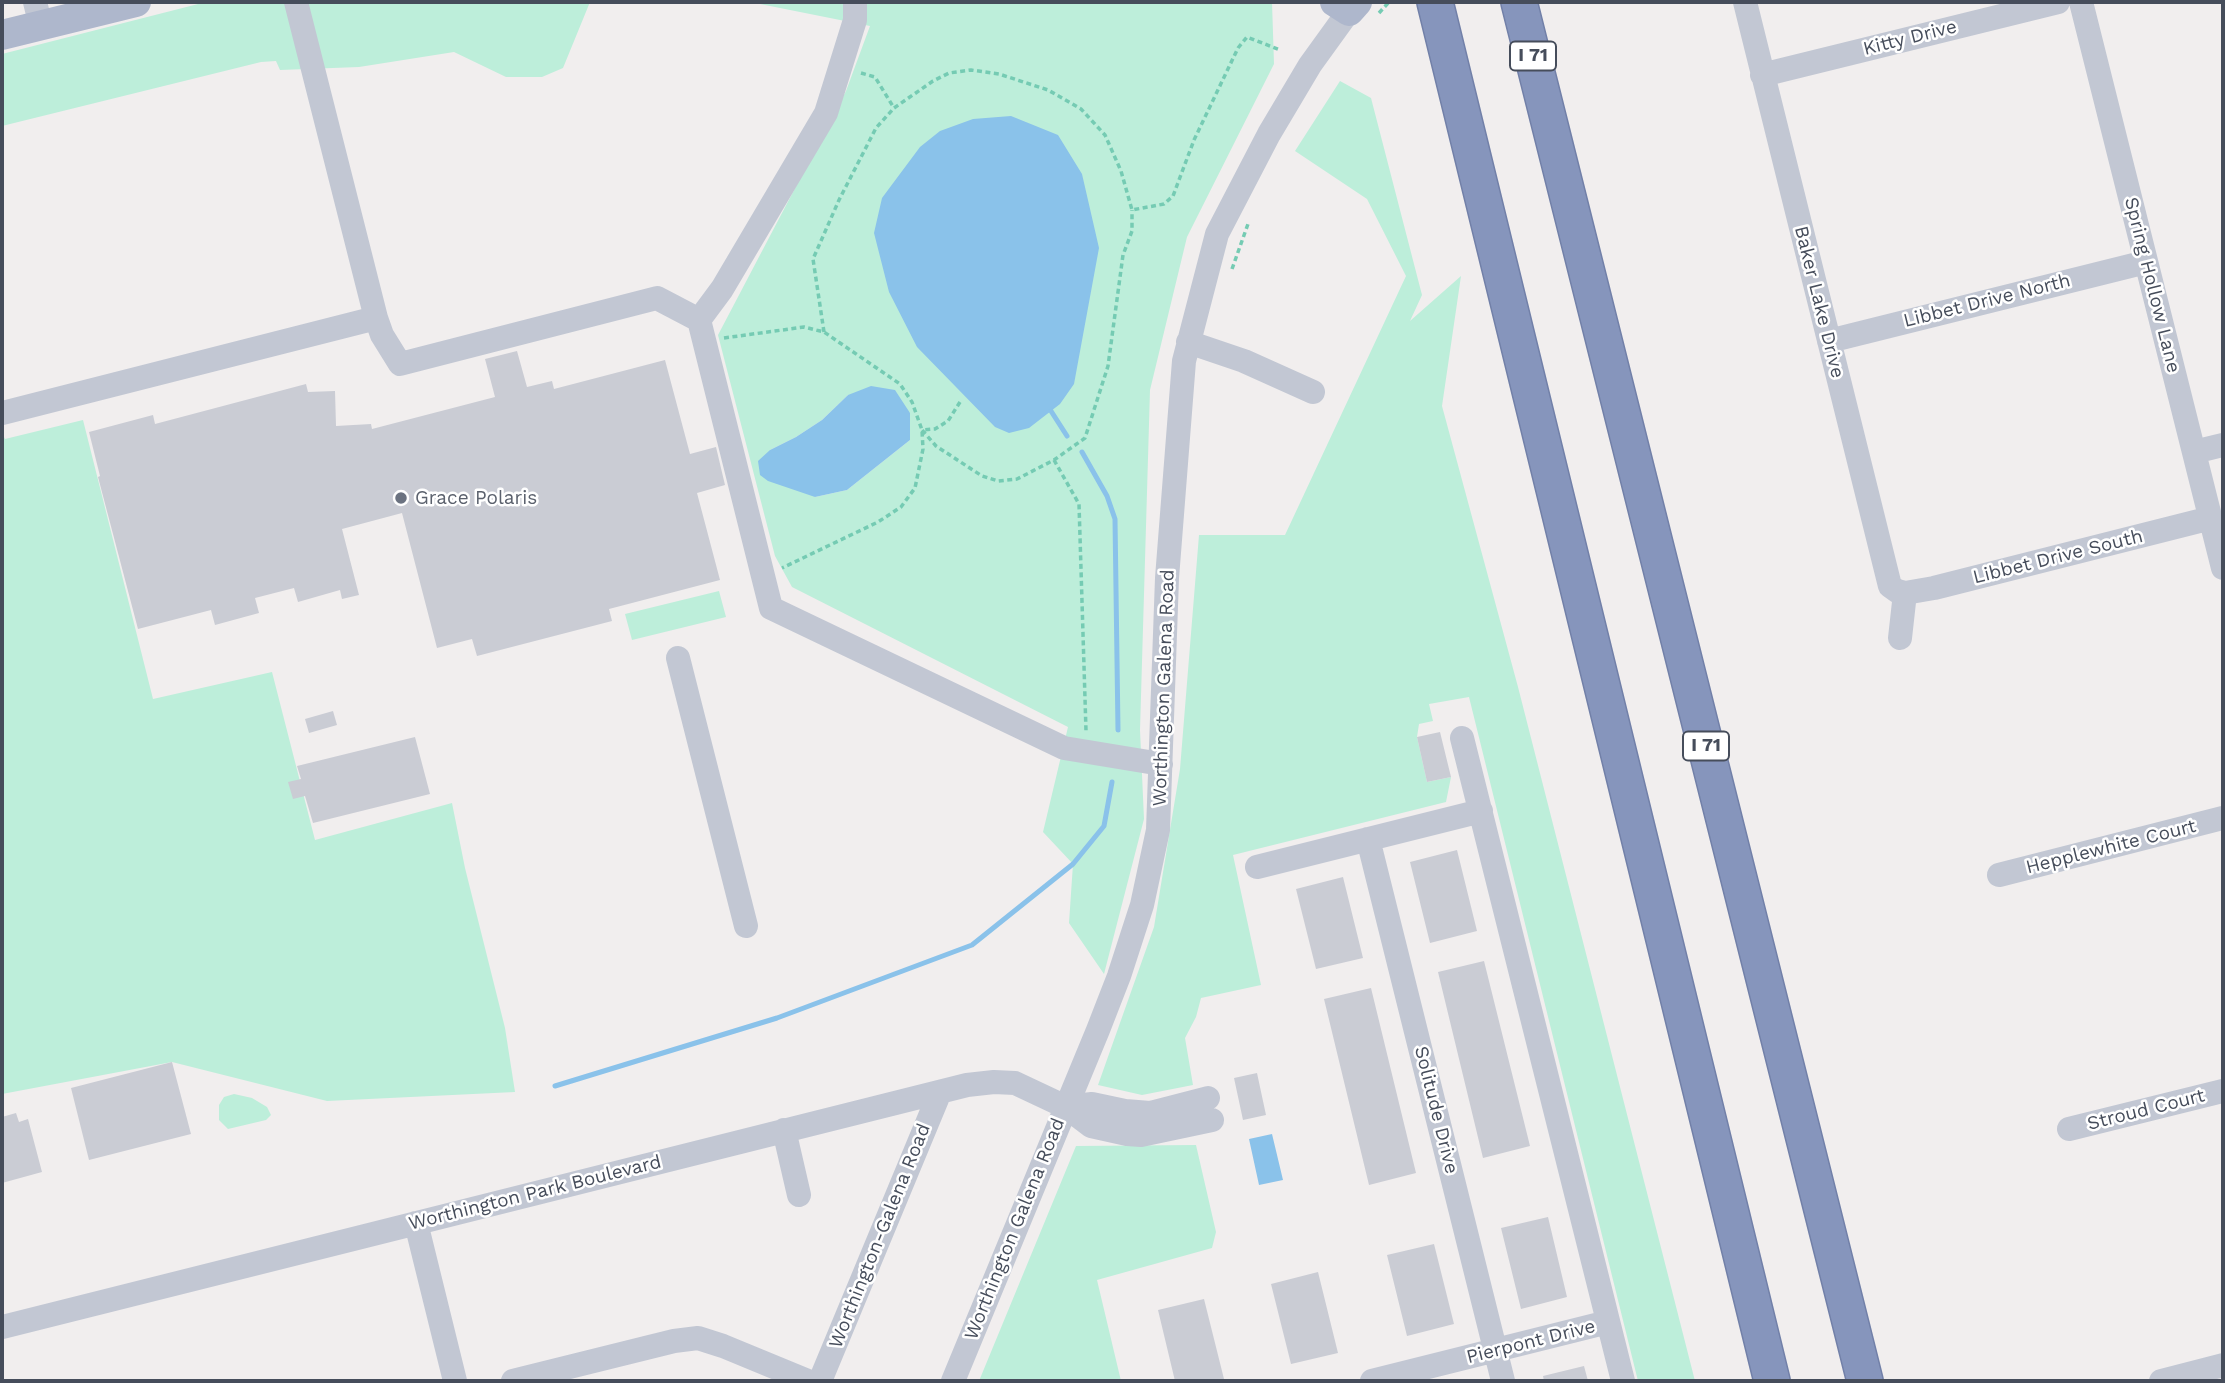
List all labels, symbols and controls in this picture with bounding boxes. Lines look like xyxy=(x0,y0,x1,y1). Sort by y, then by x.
street label: Kitty Drive xyxy=(1861,15,1959,61)
road number: I 71 xyxy=(1510,42,1556,70)
street label: Spring Hollow Lane xyxy=(2119,195,2185,375)
street label: Baker Lake Drive xyxy=(1789,224,1849,380)
street label: Libbet Drive North xyxy=(1901,269,2073,333)
place label: Grace Polaris xyxy=(415,487,537,509)
marker: Grace Polaris xyxy=(393,490,409,506)
street label: Libbet Drive South xyxy=(1971,525,2145,589)
street label: Worthington Galena Road xyxy=(1148,569,1180,807)
road number: I 71 xyxy=(1683,732,1729,760)
street label: Hepplewhite Court xyxy=(2024,815,2198,879)
street label: Solitude Drive xyxy=(1409,1044,1463,1176)
street label: Stroud Court xyxy=(2085,1084,2207,1136)
street label: Worthington Galena Road xyxy=(960,1115,1070,1343)
street label: Worthington-Galena Road xyxy=(824,1120,936,1352)
street label: Worthington Park Boulevard xyxy=(406,1151,664,1235)
street label: Pierpont Drive xyxy=(1464,1315,1598,1369)

